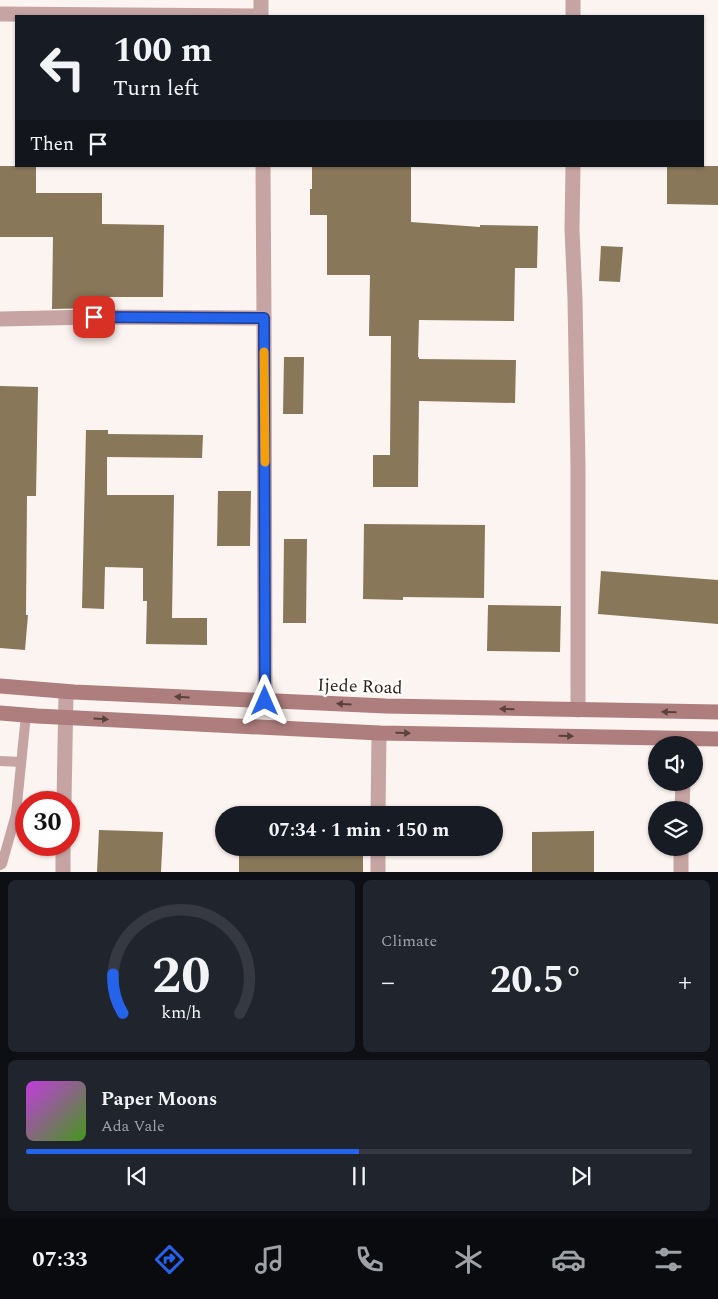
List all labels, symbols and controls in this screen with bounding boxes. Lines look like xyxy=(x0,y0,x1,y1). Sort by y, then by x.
text: 100 m xyxy=(113,24,212,77)
icon: left xyxy=(30,35,95,100)
text: Turn left xyxy=(113,72,199,105)
text: Then xyxy=(30,130,74,159)
icon: arrive xyxy=(84,130,112,158)
pin xyxy=(73,296,115,338)
icon: arrive xyxy=(80,303,108,331)
street label: Ijede Road xyxy=(317,672,403,701)
position arrow xyxy=(238,674,290,726)
one-way arrow xyxy=(174,693,190,701)
one-way arrow xyxy=(336,700,352,708)
one-way arrow xyxy=(499,705,515,713)
one-way arrow xyxy=(661,708,677,716)
one-way arrow xyxy=(93,716,109,724)
one-way arrow xyxy=(395,729,411,737)
one-way arrow xyxy=(558,733,574,741)
map controls xyxy=(648,736,703,856)
button: sound xyxy=(648,736,703,791)
speed limit sign: 30 xyxy=(15,791,80,856)
button: layers xyxy=(648,801,703,856)
text: 07:34 · 1 min · 150 m xyxy=(269,816,449,845)
text: Climate xyxy=(381,929,437,953)
text: 20 xyxy=(152,937,211,1016)
text: 20.5° xyxy=(490,952,583,1010)
text: − xyxy=(381,961,395,1004)
text: + xyxy=(678,961,692,1004)
text: km/h xyxy=(161,999,202,1026)
text: Paper Moons xyxy=(101,1085,217,1114)
text: Ada Vale xyxy=(101,1114,165,1138)
icon: previous xyxy=(123,1162,151,1190)
icon: pause xyxy=(345,1162,373,1190)
icon: next xyxy=(567,1162,595,1190)
icon: directions xyxy=(152,1242,187,1277)
icon: music xyxy=(252,1242,287,1277)
icon: phone xyxy=(352,1242,387,1277)
icon: climate xyxy=(451,1242,486,1277)
icon: car xyxy=(551,1242,586,1277)
icon: filters xyxy=(651,1242,686,1277)
text: 07:33 xyxy=(32,1243,88,1276)

